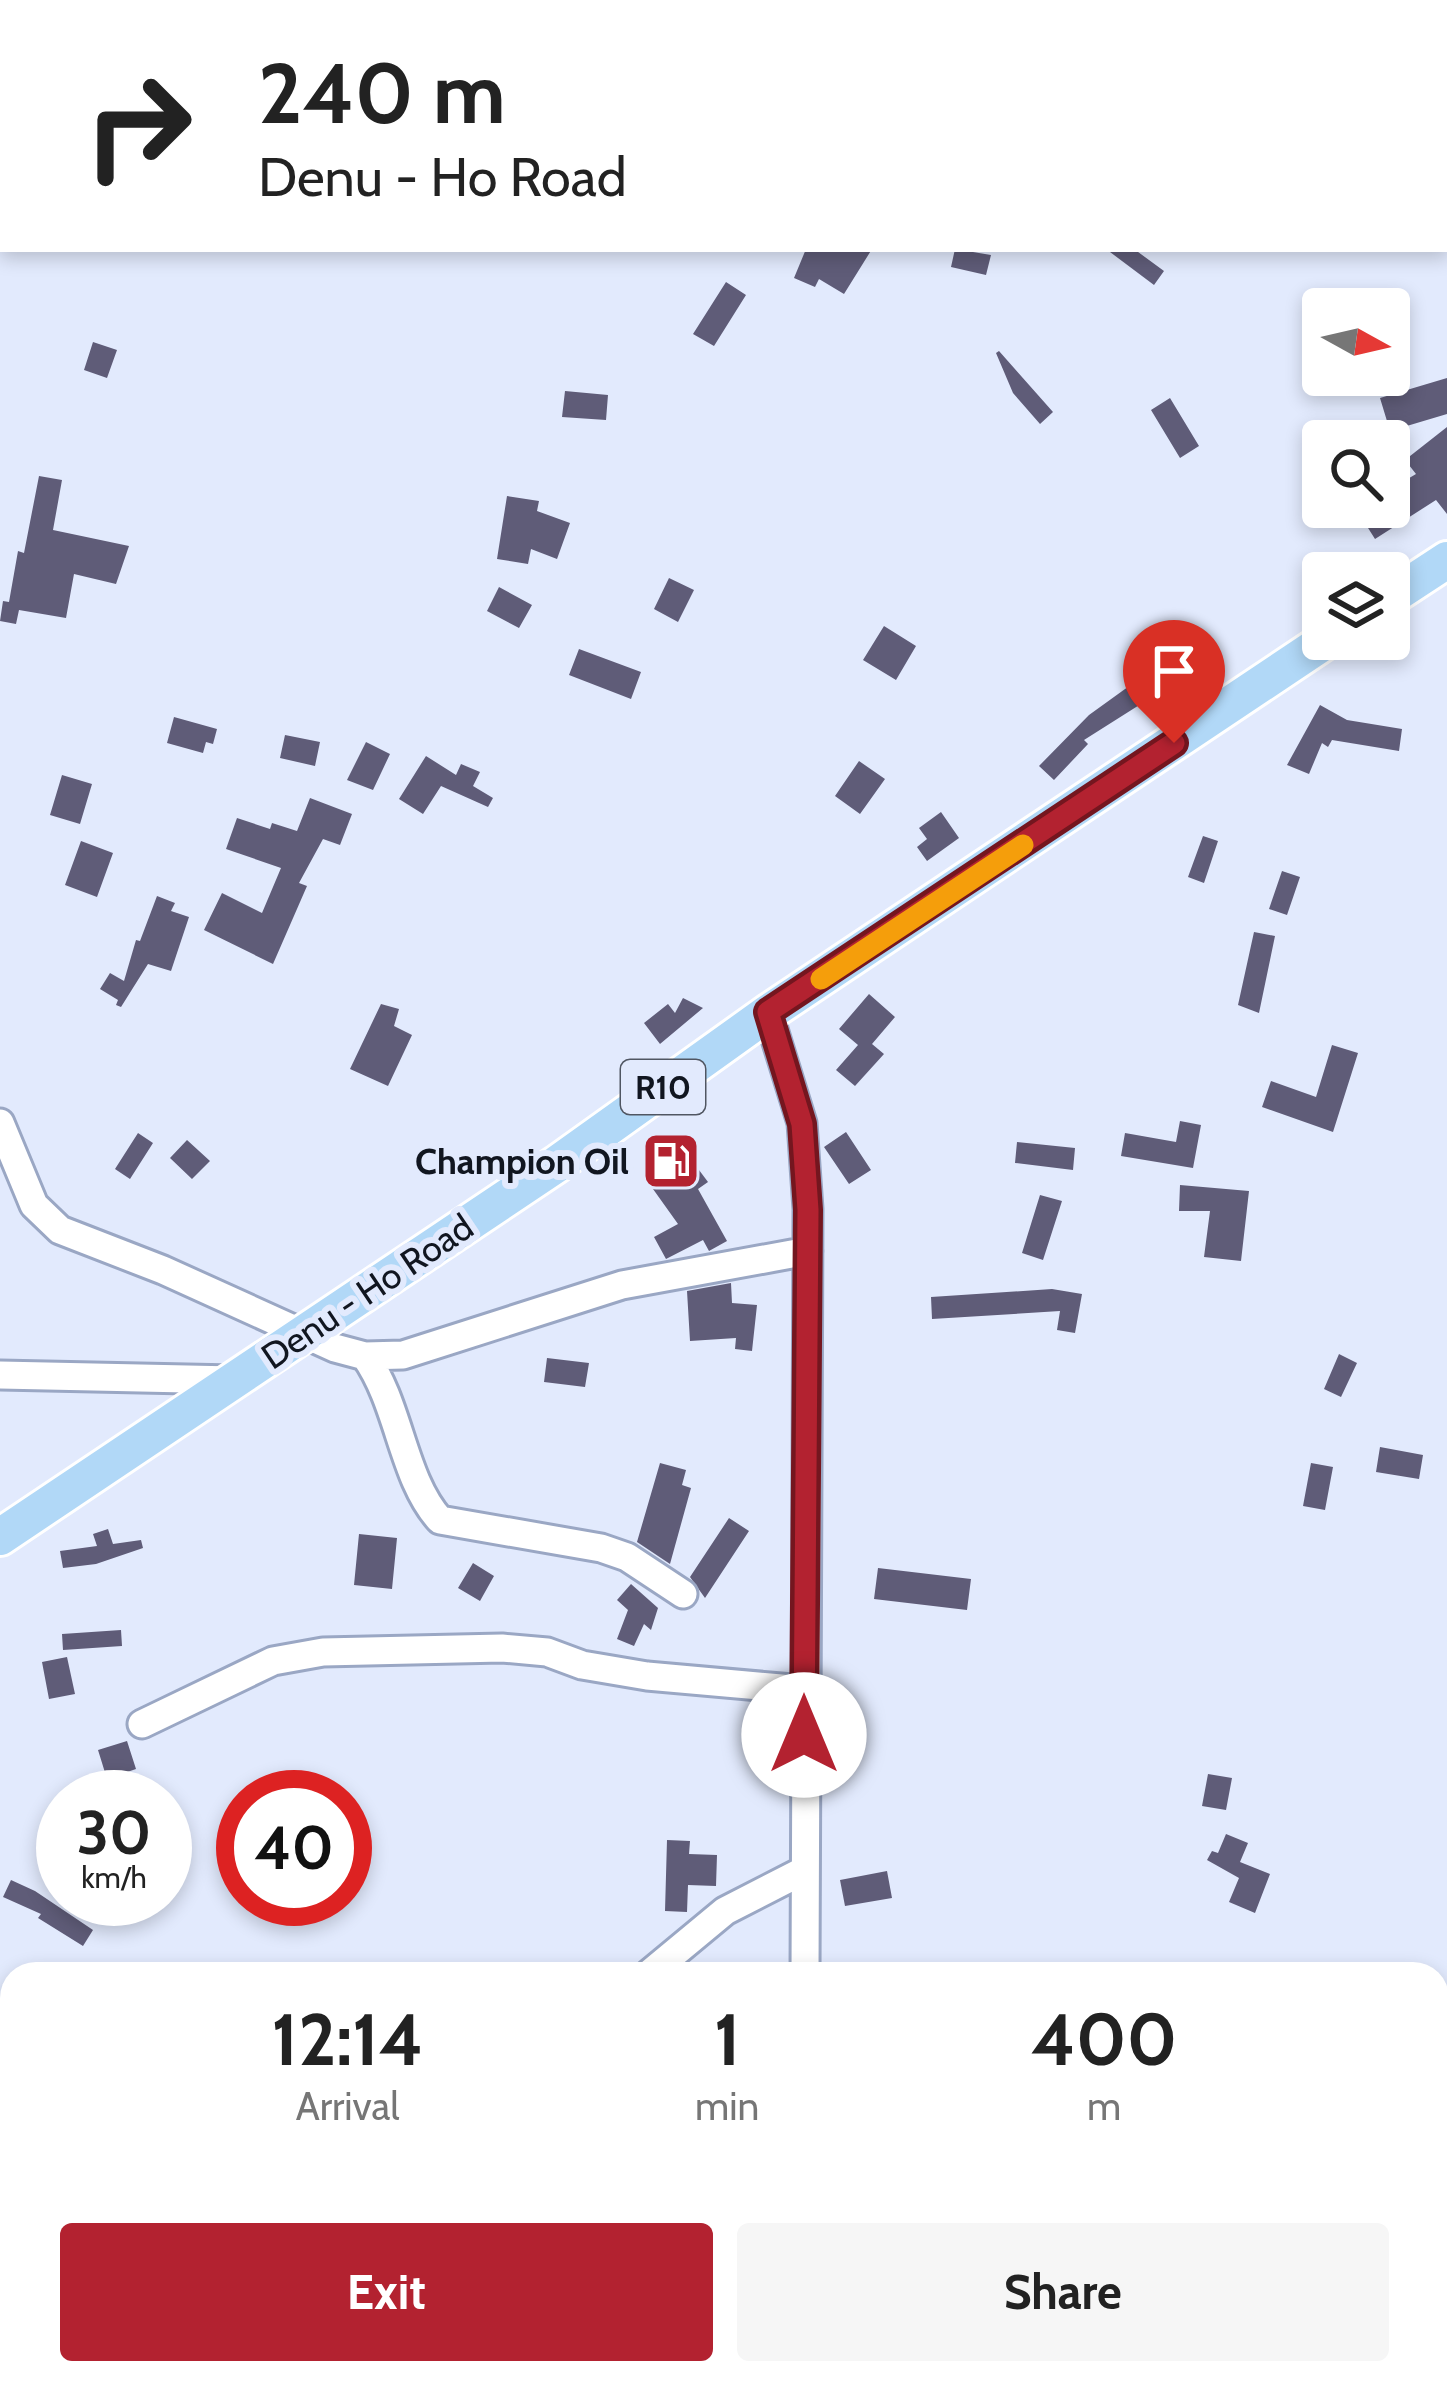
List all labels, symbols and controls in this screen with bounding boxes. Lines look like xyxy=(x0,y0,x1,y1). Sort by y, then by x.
text: 240 m xyxy=(258,42,506,144)
icon: right xyxy=(60,48,216,204)
text: Denu - Ho Road xyxy=(258,144,627,210)
north arrow xyxy=(1302,288,1410,396)
map controls xyxy=(1302,288,1410,660)
button: search xyxy=(1302,420,1410,528)
button: layers xyxy=(1302,552,1410,660)
pin xyxy=(1123,620,1225,743)
icon: arrive xyxy=(1141,638,1207,704)
road number: R10 xyxy=(621,1060,705,1114)
fuel station icon: Champion Oil xyxy=(640,1130,702,1192)
place label: Champion Oil xyxy=(415,1139,629,1183)
street label: Denu - Ho Road xyxy=(253,1204,481,1378)
position arrow xyxy=(741,1672,867,1798)
speed limit sign: 40 xyxy=(216,1770,372,1926)
text: 30 xyxy=(77,1796,151,1869)
text: km/h xyxy=(81,1859,147,1896)
text: 12:14 xyxy=(272,1996,424,2083)
text: 1 xyxy=(714,1996,741,2083)
text: 400 xyxy=(1031,1996,1177,2083)
text: Arrival xyxy=(296,2082,399,2130)
text: min xyxy=(695,2082,759,2130)
text: m xyxy=(1087,2082,1121,2130)
button: Exit xyxy=(60,2223,713,2361)
button: Share xyxy=(737,2223,1389,2361)

